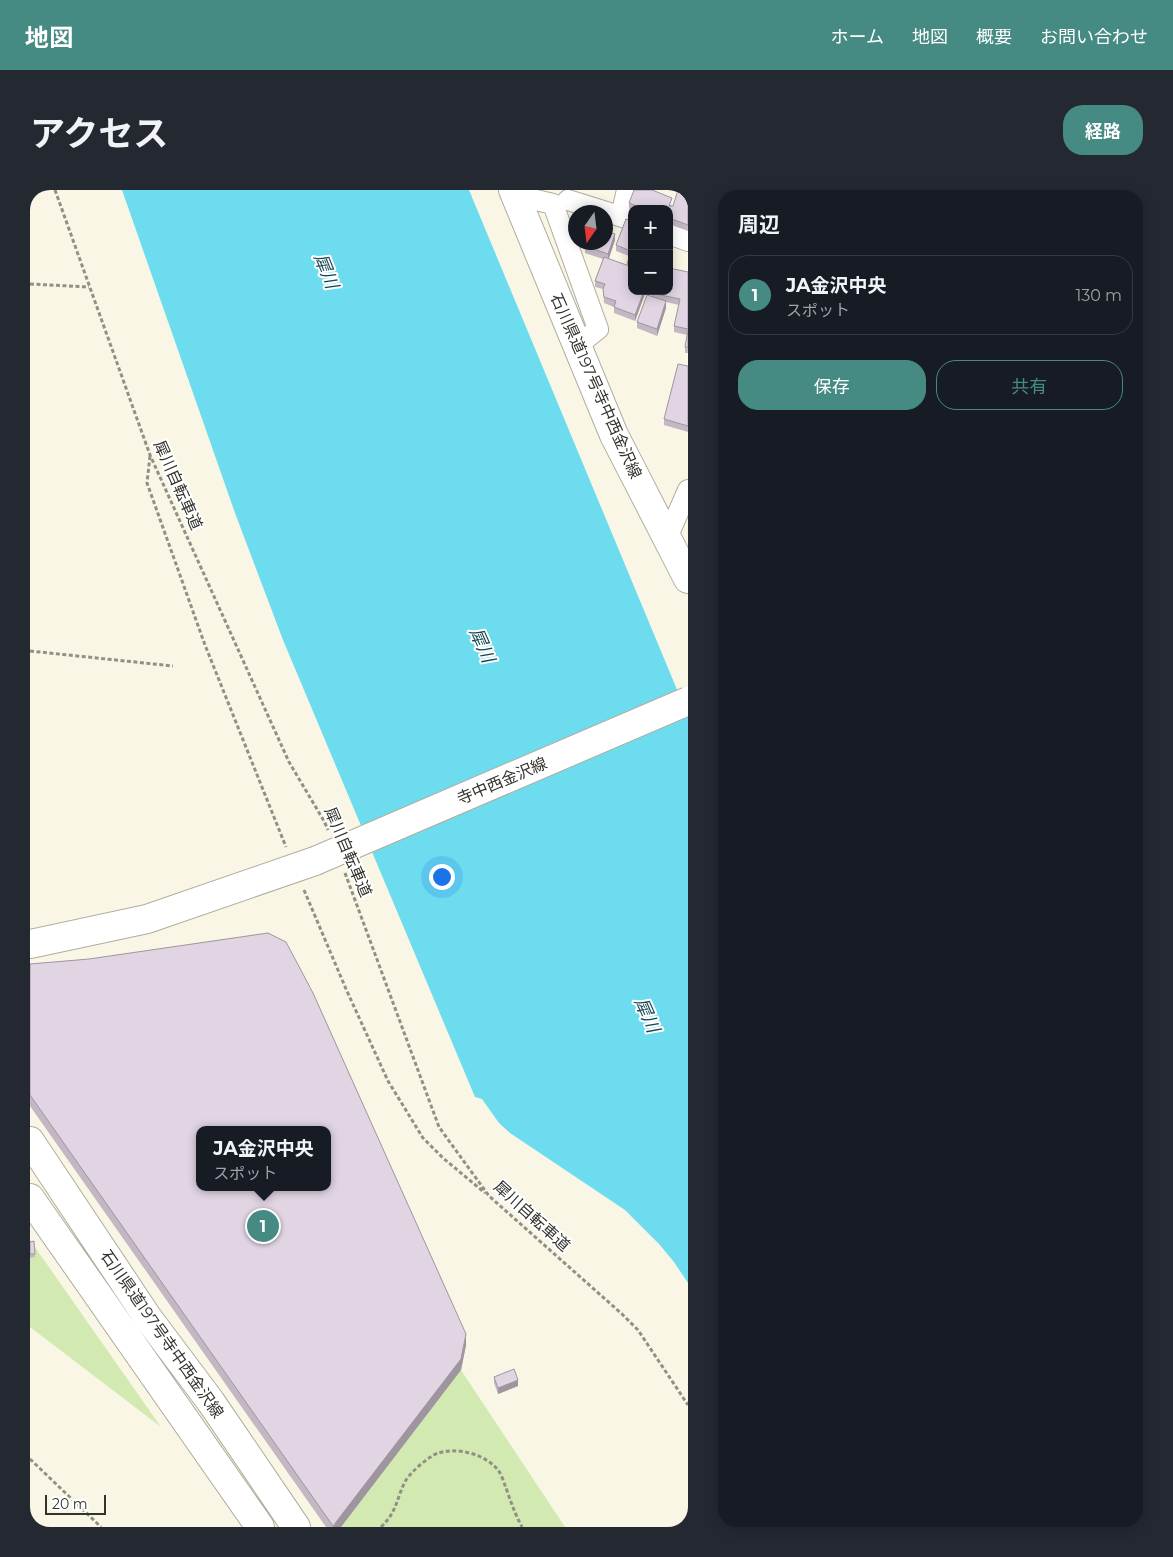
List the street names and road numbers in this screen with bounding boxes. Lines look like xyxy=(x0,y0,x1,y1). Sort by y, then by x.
street label: 石川県道197号寺中西金沢線 xyxy=(546,290,646,482)
street label: 犀川自転車道 xyxy=(150,437,206,533)
street label: 寺中西金沢線 xyxy=(454,753,550,809)
street label: 犀川自転車道 xyxy=(320,804,376,900)
street label: 犀川自転車道 xyxy=(490,1177,574,1255)
street label: 石川県道197号寺中西金沢線 xyxy=(97,1246,227,1422)

